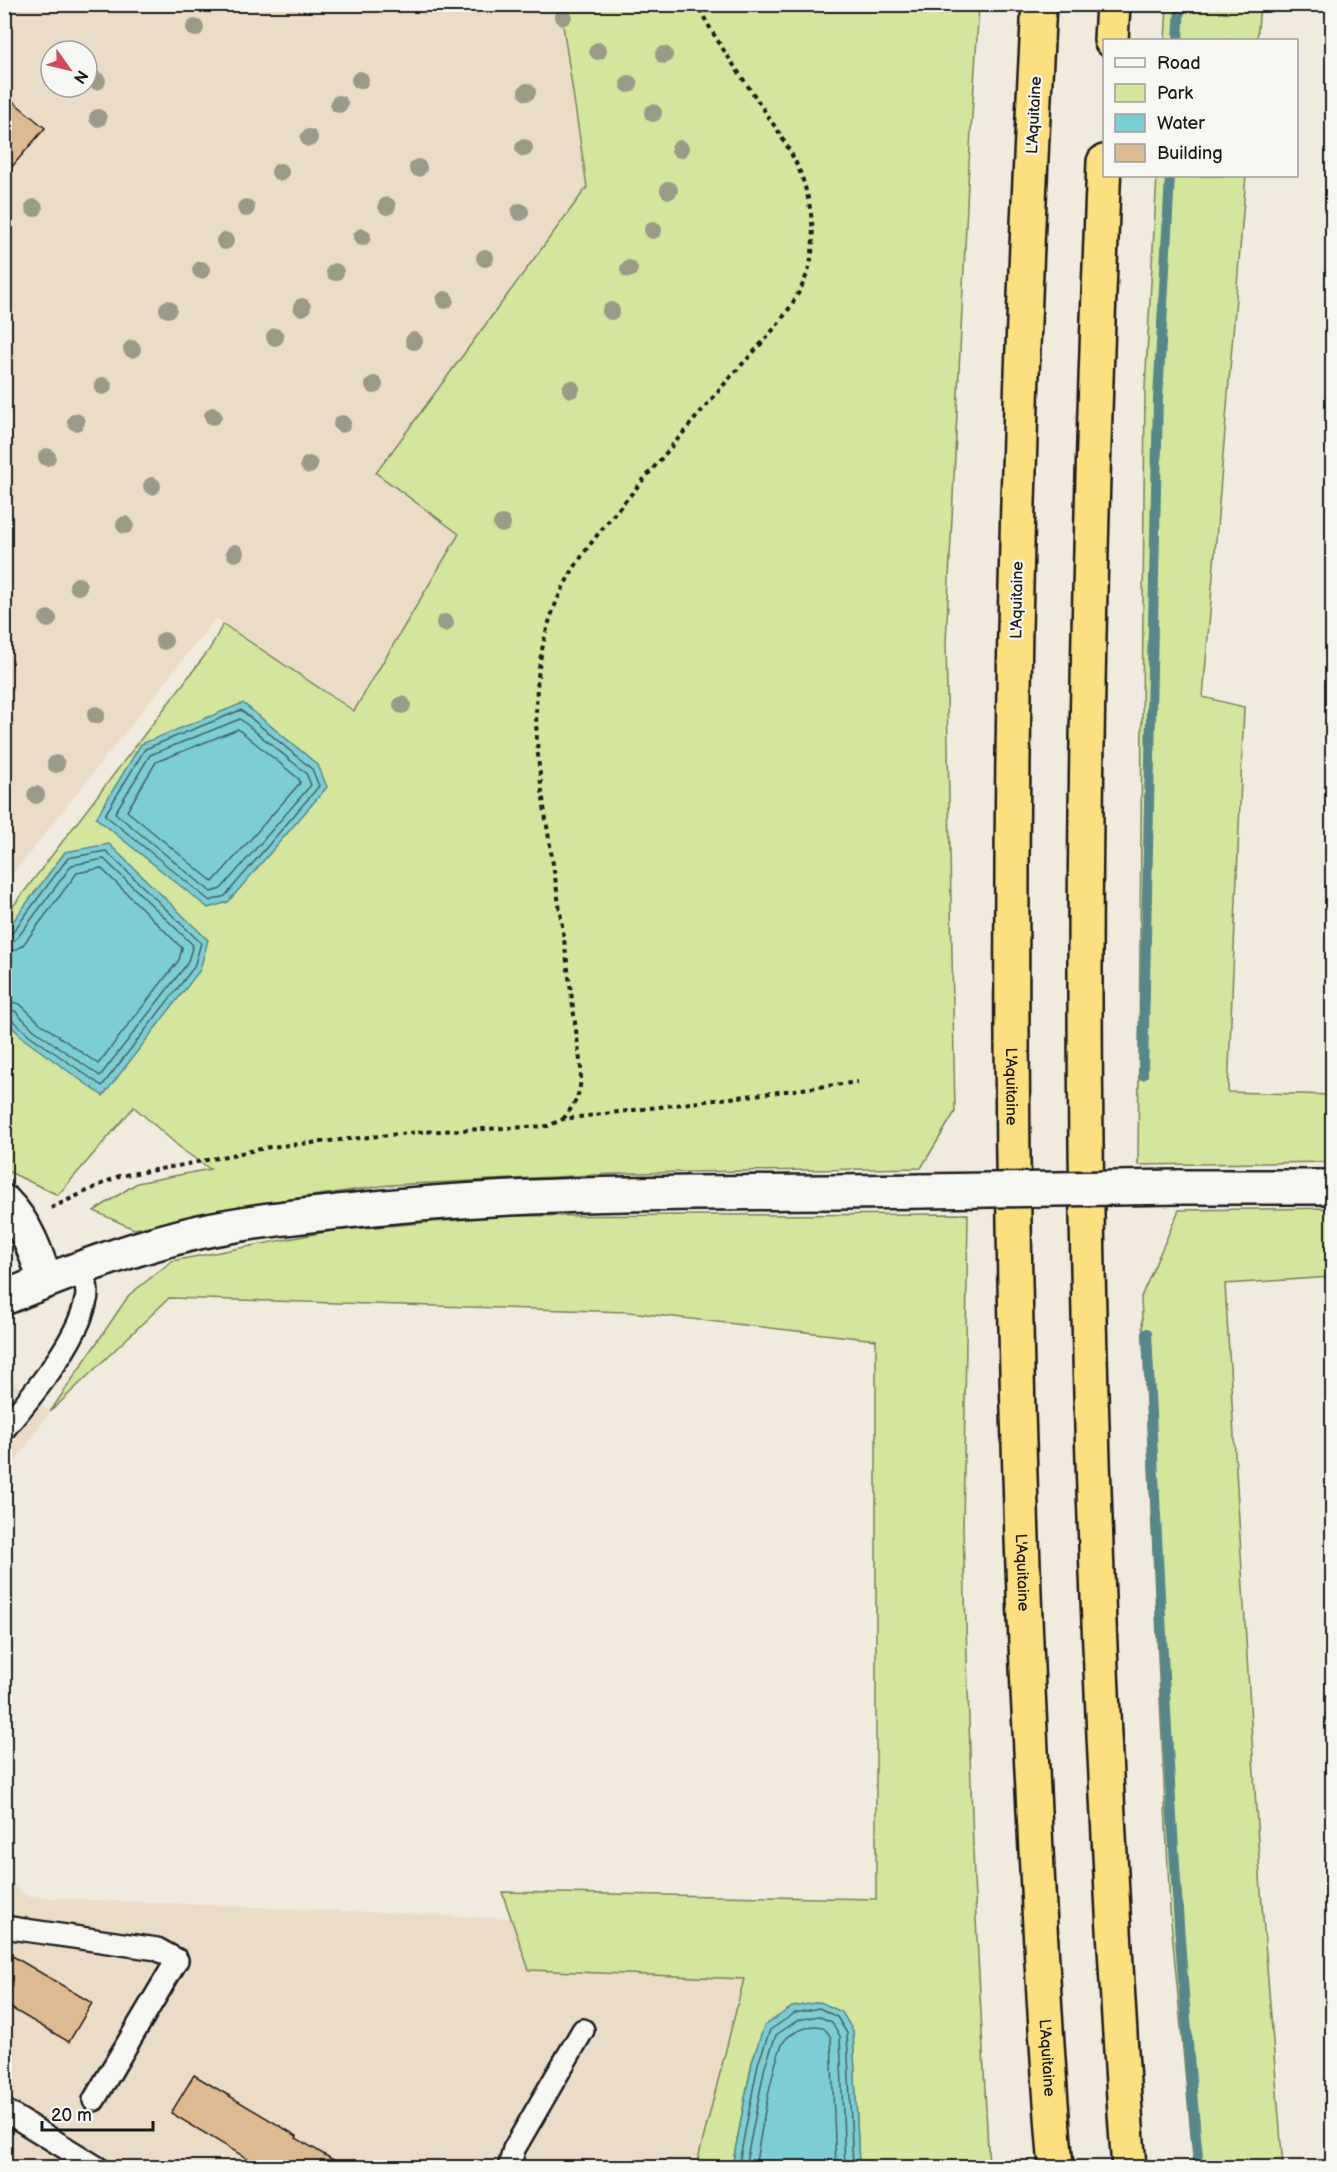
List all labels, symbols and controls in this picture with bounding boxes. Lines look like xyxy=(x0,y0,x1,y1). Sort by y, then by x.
north arrow xyxy=(39,39,99,99)
legend xyxy=(1103,39,1298,177)
text: Road xyxy=(1157,53,1201,74)
text: N xyxy=(69,66,91,87)
street label: L'Aquitaine xyxy=(1023,75,1046,154)
text: Park xyxy=(1157,83,1193,104)
text: Water xyxy=(1157,113,1205,134)
text: Building xyxy=(1157,143,1223,164)
street label: L'Aquitaine xyxy=(1007,560,1028,639)
street label: L'Aquitaine xyxy=(1001,1048,1021,1126)
street label: L'Aquitaine xyxy=(1011,1533,1033,1612)
street label: L'Aquitaine xyxy=(1034,2018,1059,2098)
scale bar xyxy=(42,2094,153,2132)
text: 20 m xyxy=(51,2105,92,2126)

